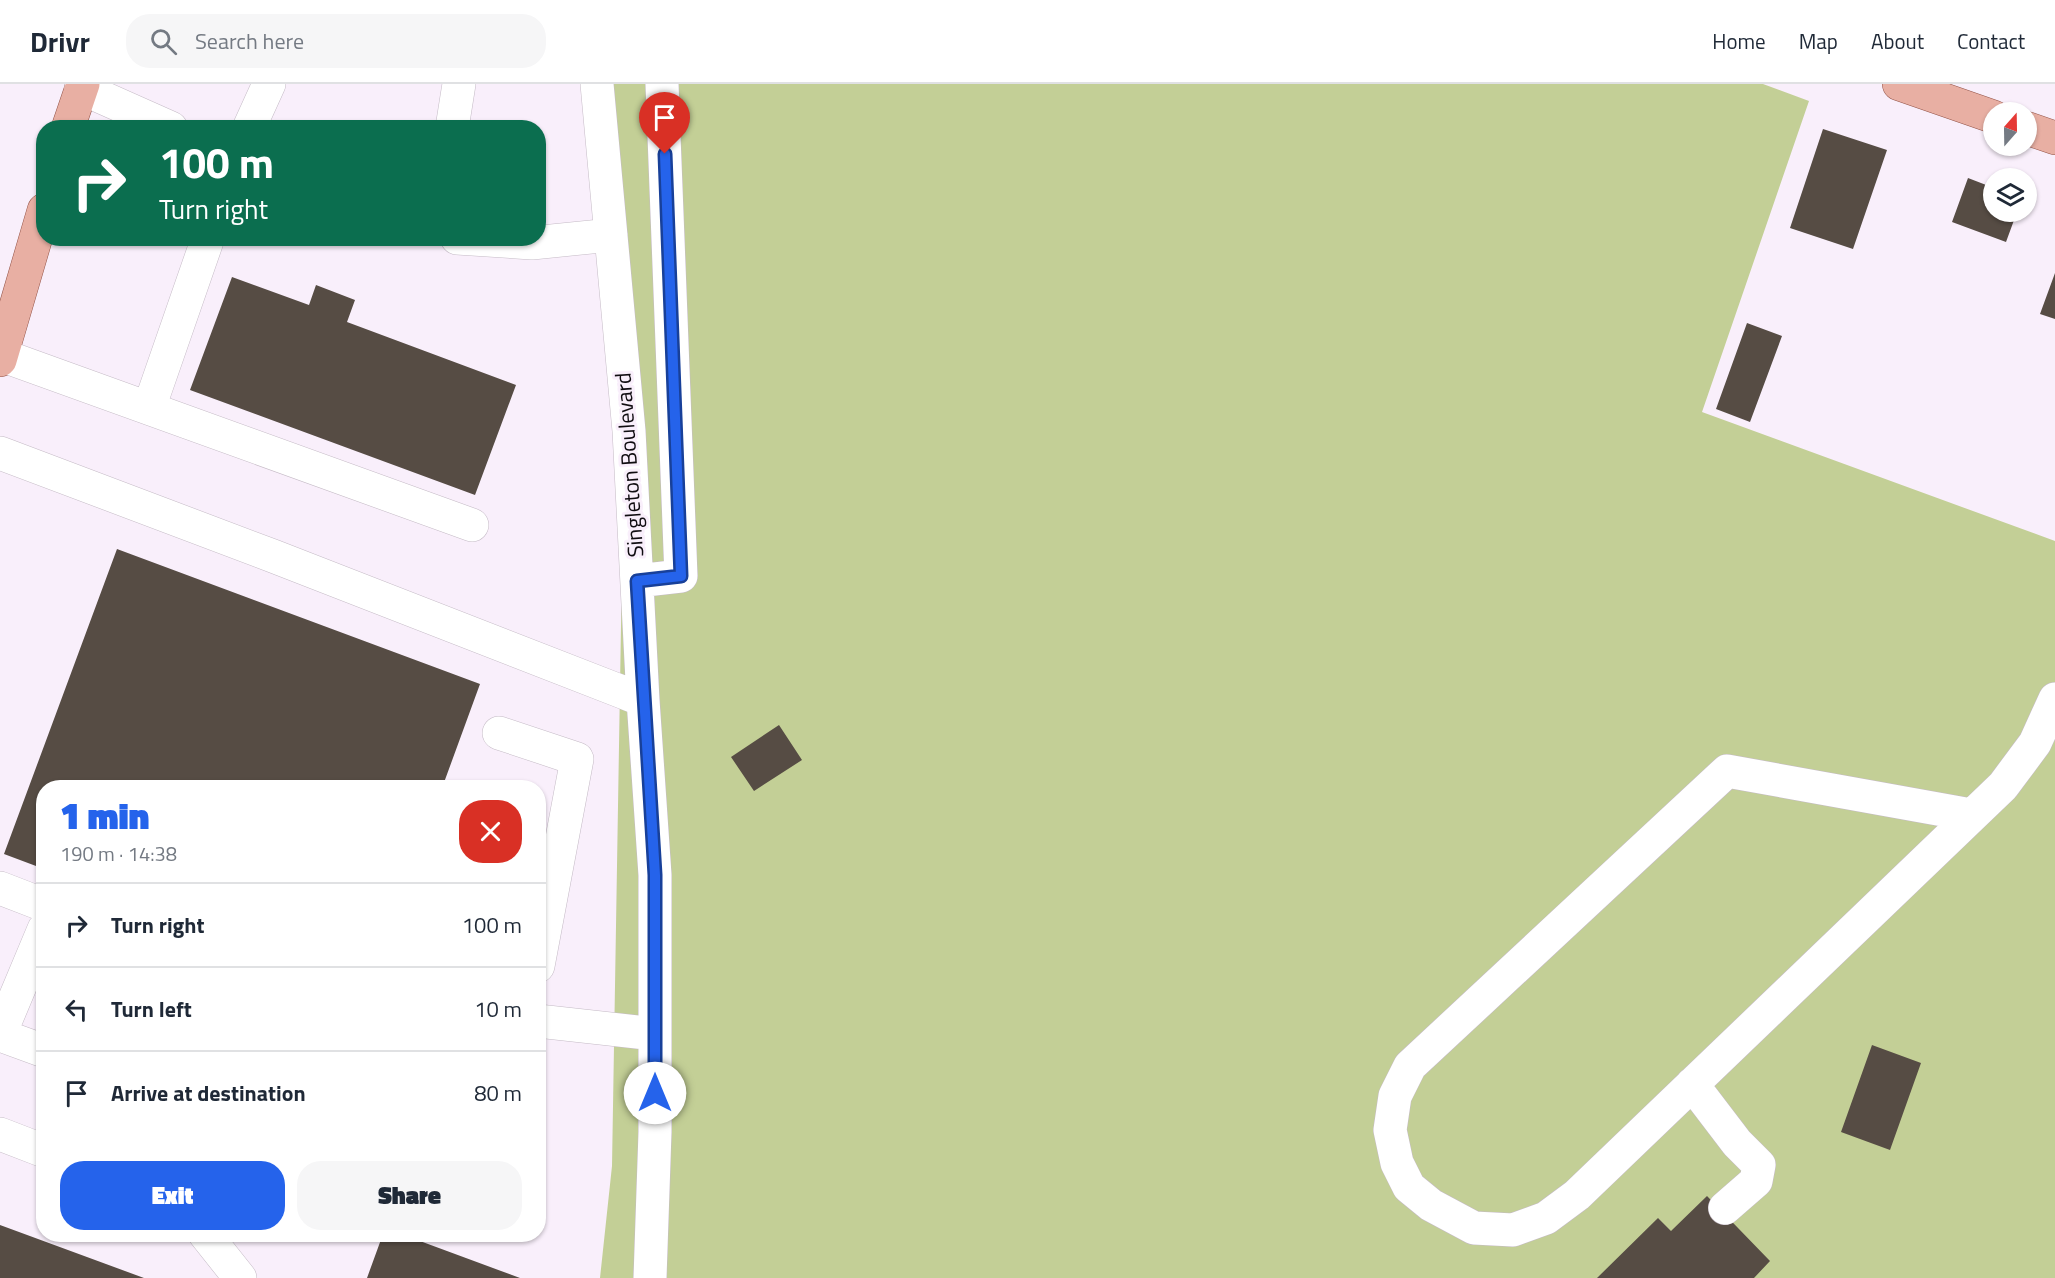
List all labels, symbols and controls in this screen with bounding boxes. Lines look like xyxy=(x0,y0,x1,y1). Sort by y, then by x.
search box xyxy=(126,14,546,68)
text: Drivr xyxy=(30,20,90,63)
text: Search here xyxy=(195,24,304,58)
icon: search xyxy=(147,25,180,58)
text: Home xyxy=(1712,25,1766,57)
text: Map xyxy=(1799,25,1838,57)
text: About xyxy=(1871,25,1924,57)
text: Contact xyxy=(1957,25,2025,57)
pin xyxy=(639,92,690,154)
icon: arrive xyxy=(648,101,681,134)
north arrow xyxy=(1983,102,2037,156)
map controls xyxy=(1983,102,2037,222)
text: 100 m xyxy=(159,130,274,194)
icon: right xyxy=(60,144,138,222)
button: layers xyxy=(1983,168,2037,222)
text: Turn right xyxy=(159,188,268,229)
street label: Singleton Boulevard xyxy=(606,371,652,559)
text: 1 min xyxy=(60,788,149,843)
button: close xyxy=(459,800,522,863)
text: 190 m · 14:38 xyxy=(60,838,177,869)
text: Turn right xyxy=(111,908,205,942)
text: 100 m xyxy=(462,908,522,942)
icon: right xyxy=(60,909,93,942)
text: Turn left xyxy=(111,992,192,1026)
text: 10 m xyxy=(474,992,522,1026)
icon: left xyxy=(60,993,93,1026)
position arrow xyxy=(623,1061,687,1125)
text: Arrive at destination xyxy=(111,1076,306,1110)
text: 80 m xyxy=(474,1076,522,1110)
icon: arrive xyxy=(60,1077,93,1110)
button: Exit xyxy=(60,1161,285,1230)
button: Share xyxy=(297,1161,522,1230)

